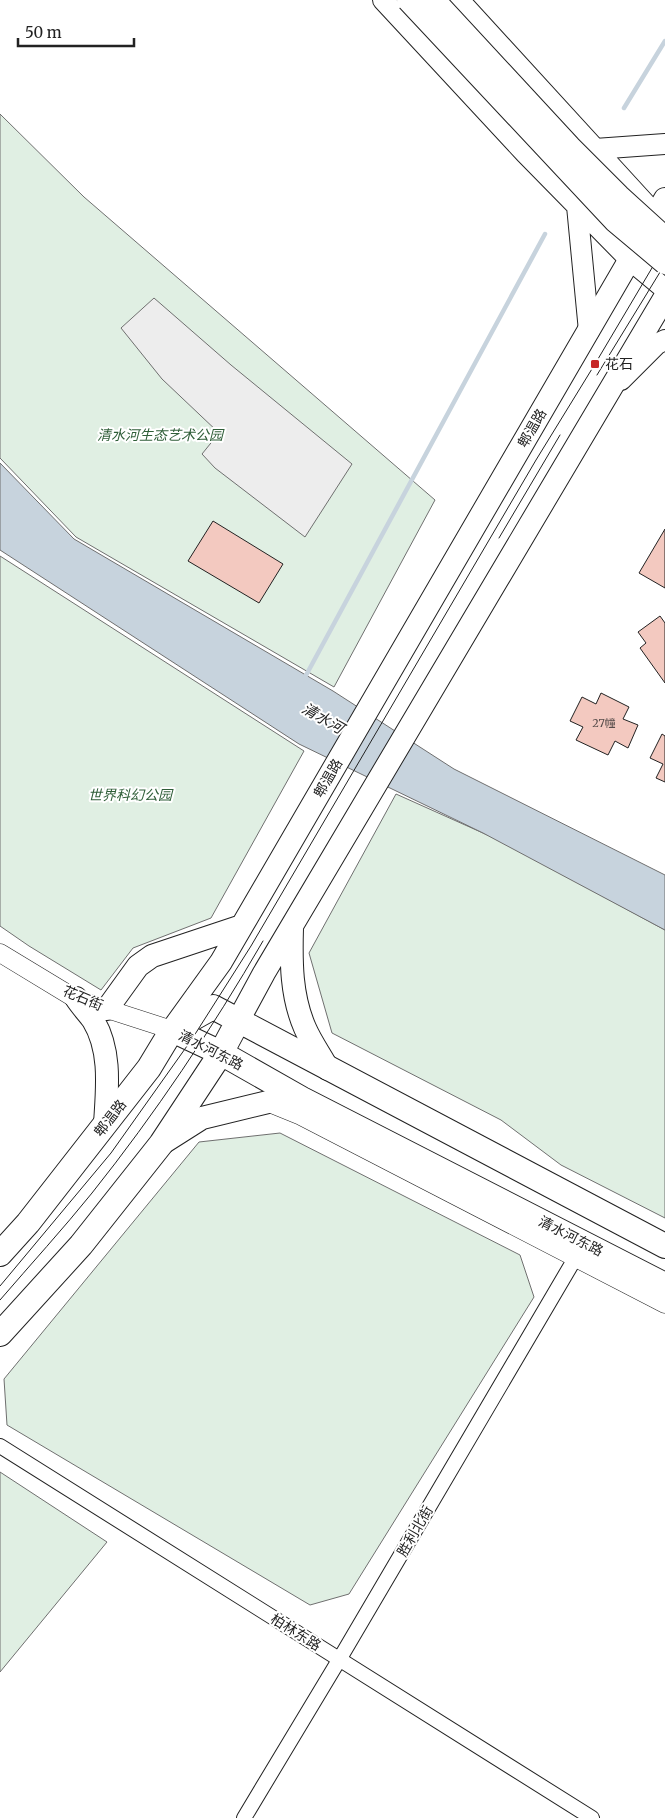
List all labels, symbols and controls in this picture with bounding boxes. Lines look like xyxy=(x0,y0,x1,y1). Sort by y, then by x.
scale bar xyxy=(18,15,134,47)
text: 50 m xyxy=(25,23,62,42)
place label: 花石 xyxy=(605,355,633,373)
marker: 花石 xyxy=(589,358,601,370)
street label: 郫温路 xyxy=(514,405,550,451)
park label: 清水河生态艺术公园 xyxy=(97,426,225,444)
water label: 清水河 xyxy=(299,699,350,739)
house number: 27幢 xyxy=(592,716,616,730)
street label: 郫温路 xyxy=(310,755,346,801)
park label: 世界科幻公园 xyxy=(88,786,174,804)
street label: 花石街 xyxy=(60,982,106,1014)
street label: 清水河东路 xyxy=(176,1026,246,1074)
street label: 郫温路 xyxy=(90,1096,130,1140)
street label: 清水河东路 xyxy=(536,1212,606,1260)
street label: 胜利北街 xyxy=(393,1502,437,1560)
street label: 柏林东路 xyxy=(267,1610,325,1654)

